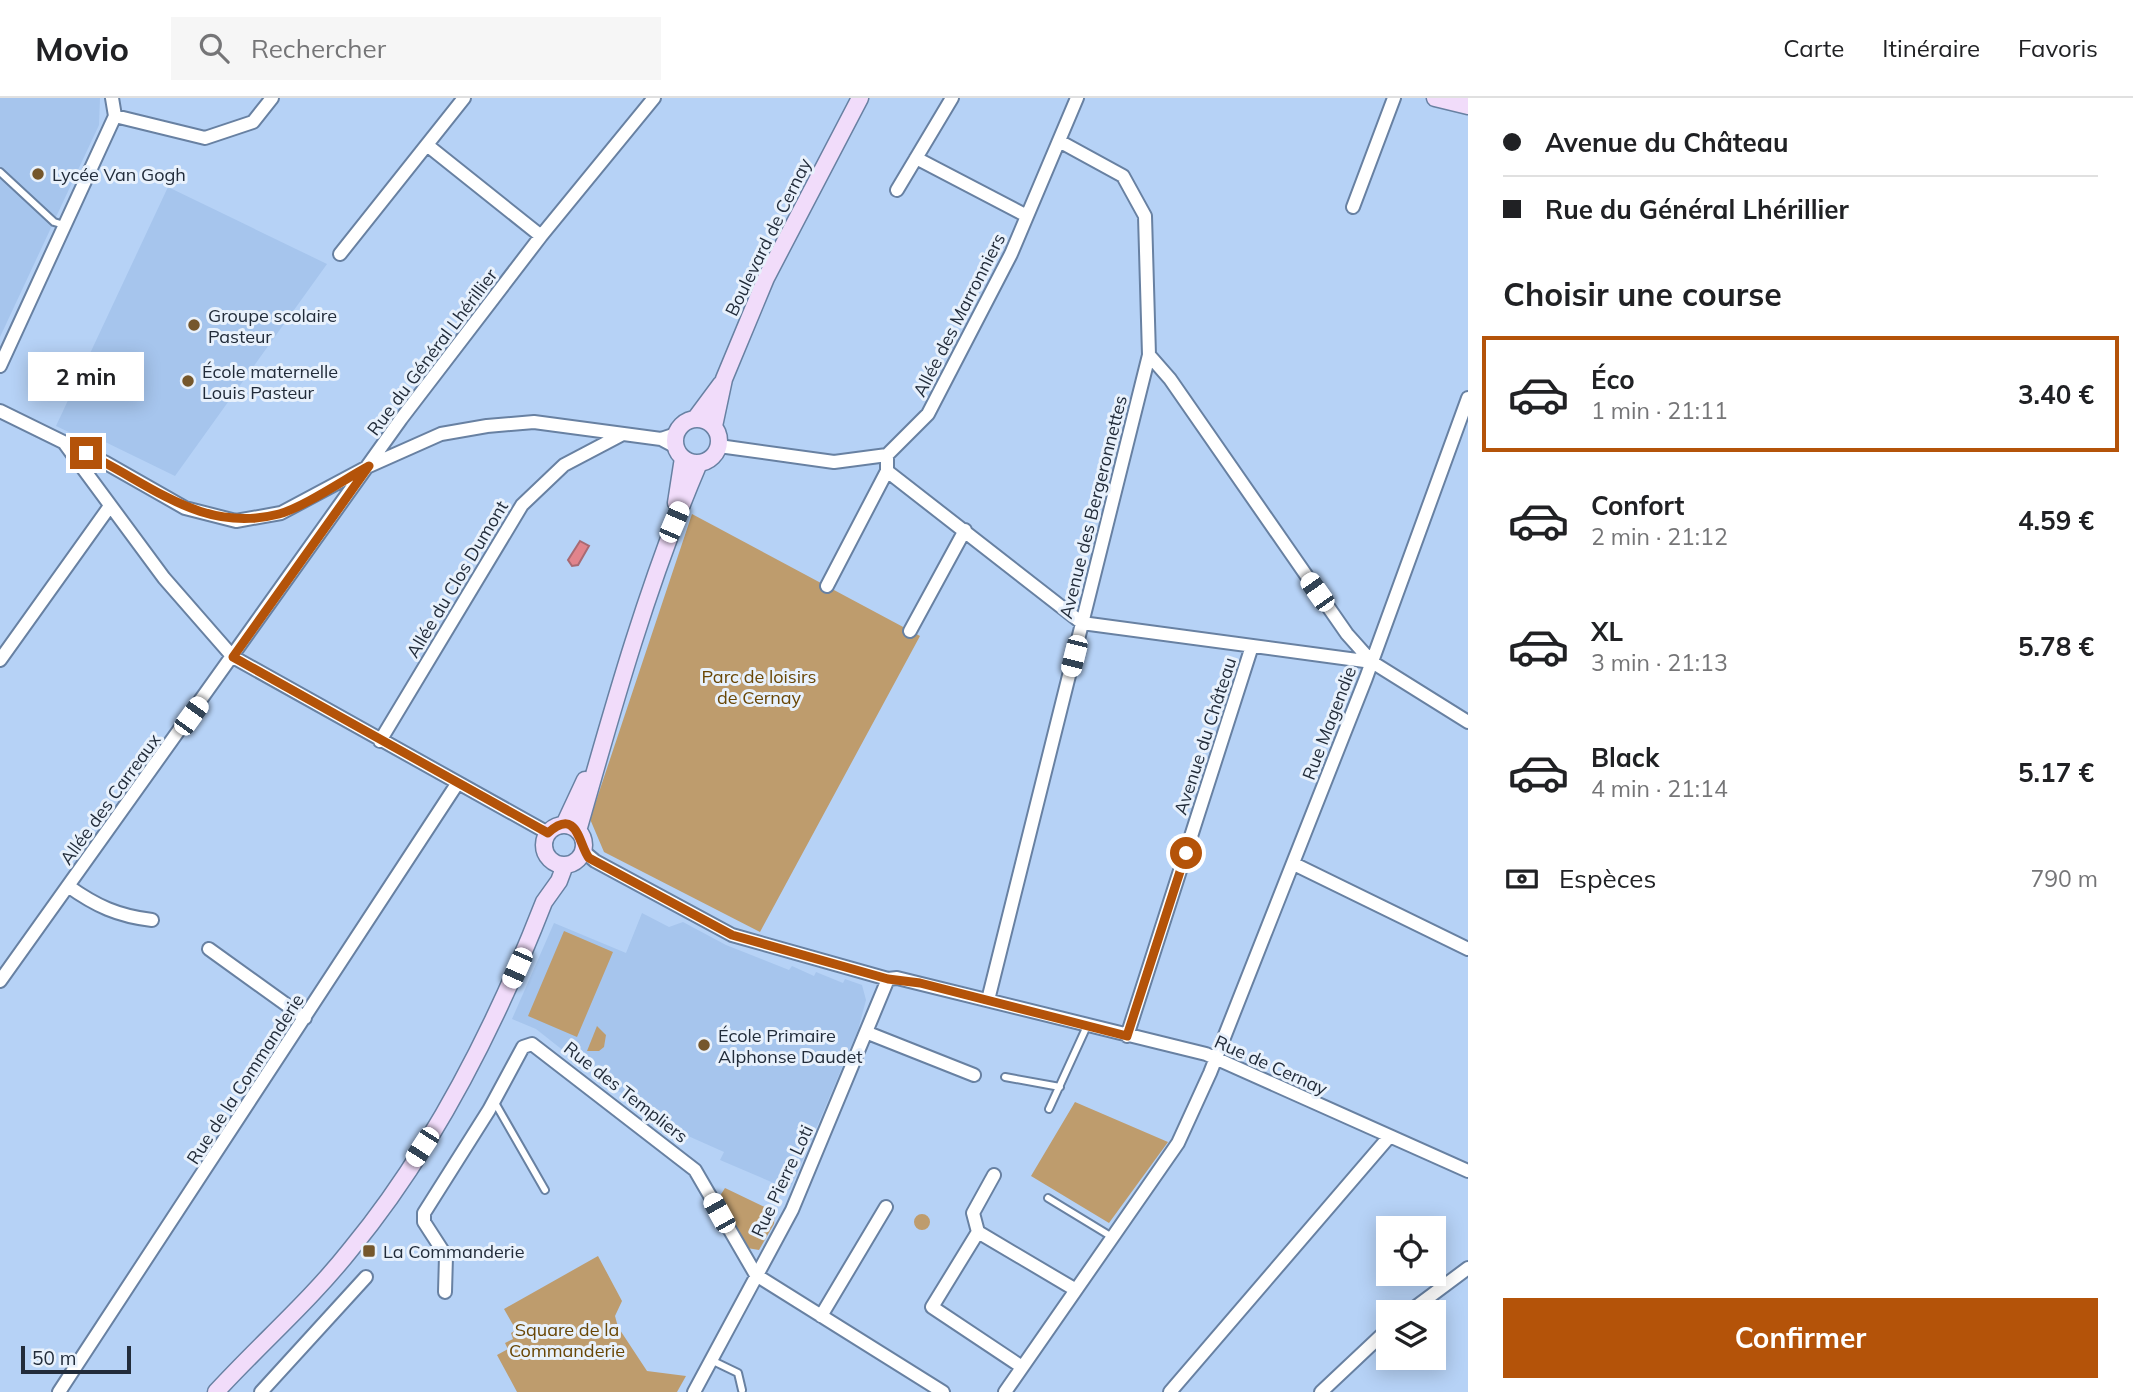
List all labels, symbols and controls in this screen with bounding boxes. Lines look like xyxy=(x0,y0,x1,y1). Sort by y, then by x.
search box xyxy=(171,17,661,80)
text: Movio xyxy=(35,28,129,69)
icon: search xyxy=(195,29,233,67)
text: Rechercher xyxy=(251,32,386,65)
text: Carte xyxy=(1783,33,1844,63)
text: Itinéraire xyxy=(1882,33,1980,63)
text: Favoris xyxy=(2018,33,2098,63)
text: Avenue du Château xyxy=(1545,126,1788,159)
street label: Boulevard de Cernay xyxy=(720,154,816,320)
place label: Lycée Van Gogh xyxy=(52,163,186,186)
marker: Lycée Van Gogh xyxy=(30,166,46,182)
text: Rue du Général Lhérillier xyxy=(1545,193,1849,226)
street label: Allée des Marronniers xyxy=(908,229,1010,401)
street label: Rue du Général Lhérillier xyxy=(362,264,503,440)
text: Choisir une course xyxy=(1503,274,1782,314)
place label: Groupe scolaire Pasteur xyxy=(208,304,337,348)
marker: Groupe scolaire Pasteur xyxy=(186,317,202,333)
callout: 2 min xyxy=(28,352,144,400)
place label: École maternelle Louis Pasteur xyxy=(202,360,338,404)
text: 2 min xyxy=(56,362,116,391)
icon: car xyxy=(1507,363,1570,426)
text: Éco xyxy=(1591,363,1635,396)
marker: École maternelle Louis Pasteur xyxy=(180,373,196,389)
text: 3.40 € xyxy=(2018,378,2094,411)
street label: Avenue des Bergeronnettes xyxy=(1054,393,1132,621)
text: 1 min · 21:11 xyxy=(1591,396,1728,425)
route end xyxy=(70,437,102,469)
icon: car xyxy=(1507,489,1570,552)
text: Confort xyxy=(1591,489,1684,522)
street label: Allée du Clos Dumont xyxy=(401,496,513,662)
car xyxy=(657,499,692,545)
text: 4.59 € xyxy=(2018,504,2094,537)
text: 2 min · 21:12 xyxy=(1591,522,1728,551)
car xyxy=(1297,569,1338,615)
icon: car xyxy=(1507,615,1570,678)
text: XL xyxy=(1591,615,1623,648)
text: 5.78 € xyxy=(2018,630,2094,663)
car xyxy=(1059,633,1090,679)
text: 3 min · 21:13 xyxy=(1591,648,1728,677)
street label: Avenue du Château xyxy=(1169,654,1241,818)
street label: Rue Magendie xyxy=(1297,663,1361,783)
park label: Parc de loisirs de Cernay xyxy=(702,665,816,709)
car xyxy=(171,693,212,739)
street label: Allée des Carreaux xyxy=(55,729,166,869)
icon: car xyxy=(1507,741,1570,804)
text: Black xyxy=(1591,741,1659,774)
text: 5.17 € xyxy=(2018,756,2094,789)
text: 4 min · 21:14 xyxy=(1591,774,1728,803)
route start xyxy=(1170,837,1202,869)
icon: cash xyxy=(1503,860,1541,898)
text: Espèces xyxy=(1559,862,1656,895)
text: 790 m xyxy=(2030,864,2098,893)
car xyxy=(499,945,536,991)
street label: Rue de la Commanderie xyxy=(181,989,309,1169)
place label: École Primaire Alphonse Daudet xyxy=(718,1024,863,1068)
street label: Rue de Cernay xyxy=(1211,1030,1332,1100)
street label: Rue des Templiers xyxy=(559,1036,693,1148)
marker: École Primaire Alphonse Daudet xyxy=(696,1037,712,1053)
street label: Rue Pierre Loti xyxy=(746,1121,818,1241)
car xyxy=(402,1124,443,1170)
car xyxy=(700,1190,739,1236)
map controls xyxy=(1376,1216,1446,1370)
button: locate xyxy=(1376,1216,1446,1286)
place label: La Commanderie xyxy=(383,1240,524,1263)
marker: La Commanderie xyxy=(361,1243,377,1259)
button: Confirmer xyxy=(1503,1298,2098,1378)
button: layers xyxy=(1376,1300,1446,1370)
park label: Square de la Commanderie xyxy=(509,1318,625,1362)
scale bar xyxy=(21,1343,131,1375)
text: 50 m xyxy=(32,1346,76,1370)

